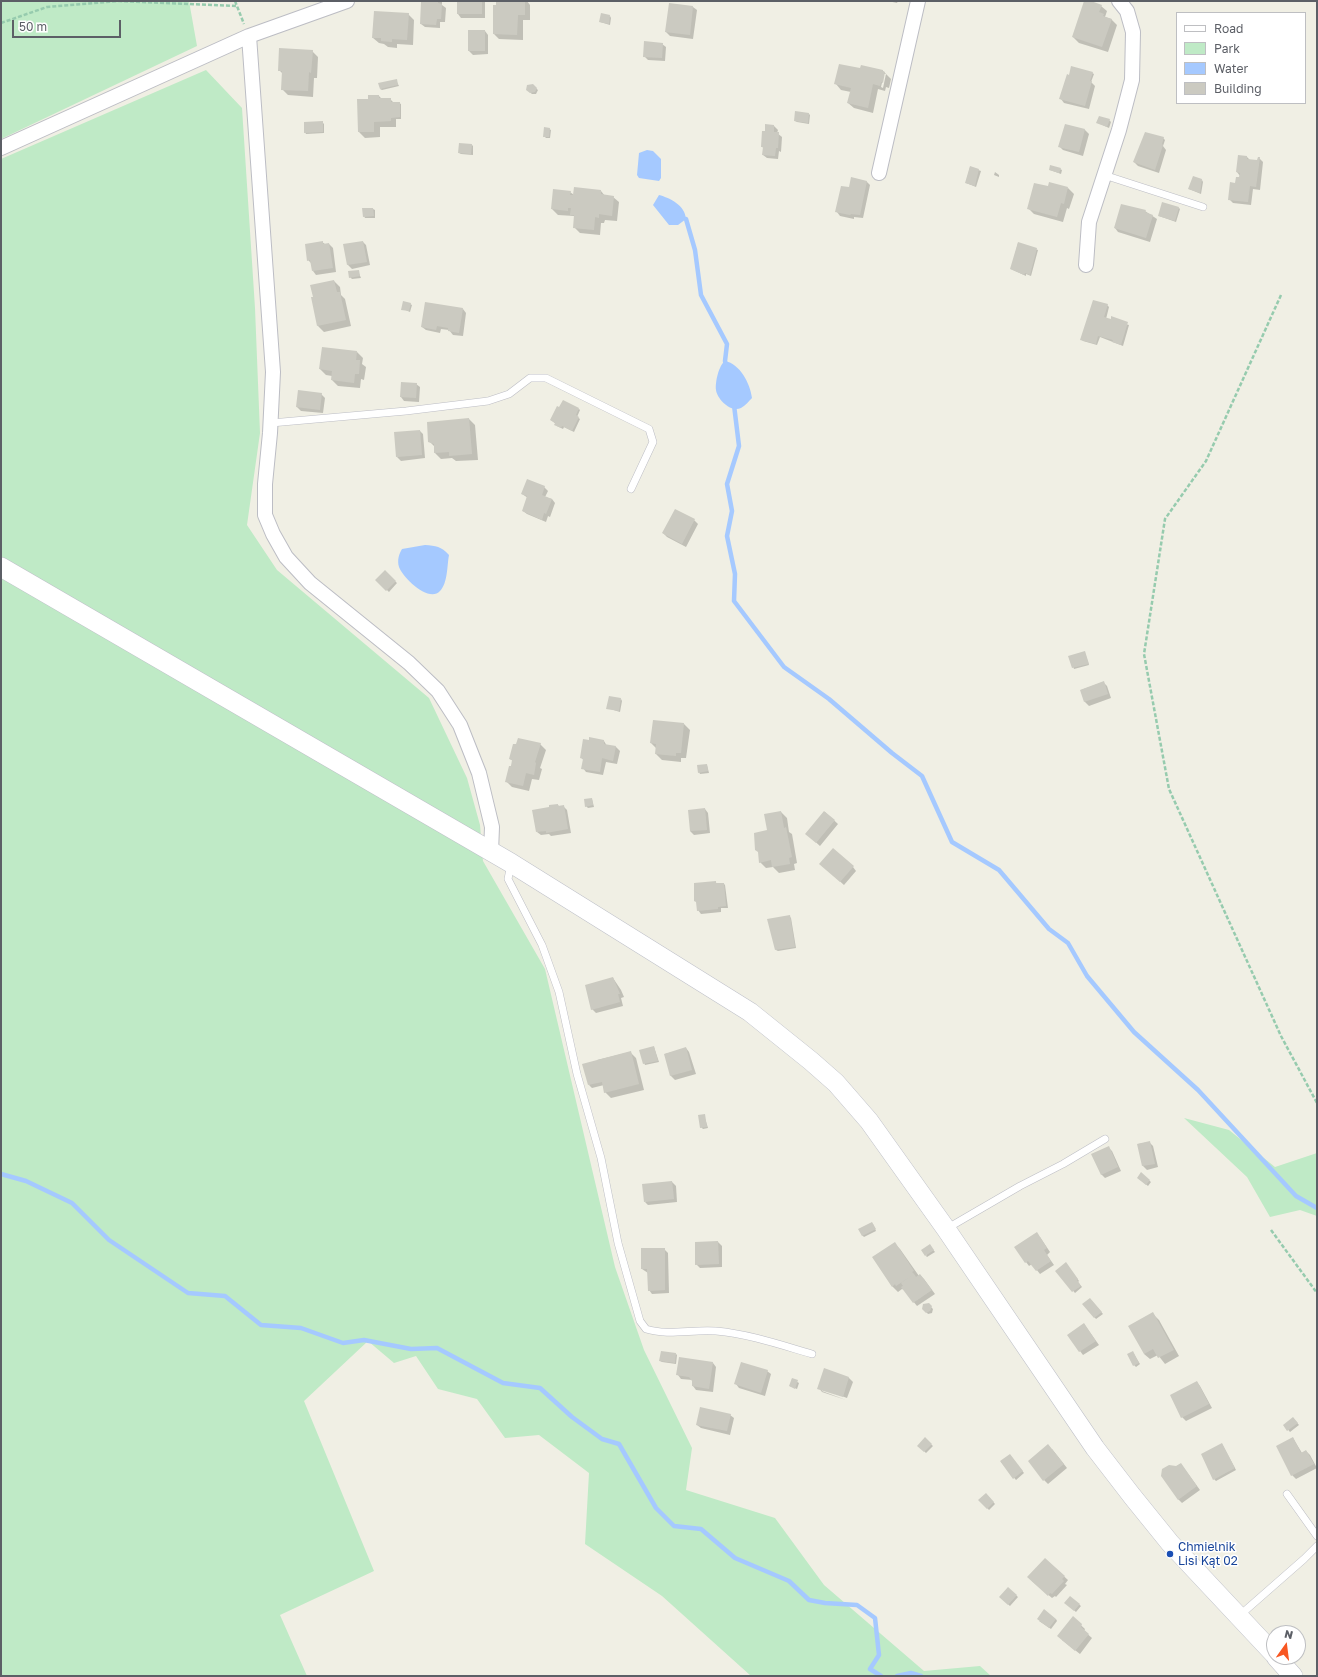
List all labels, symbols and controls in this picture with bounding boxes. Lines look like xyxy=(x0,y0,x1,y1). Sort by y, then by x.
scale bar xyxy=(14,12,123,38)
legend xyxy=(1176,12,1306,104)
text: 50 m xyxy=(19,19,47,34)
text: Road xyxy=(1214,21,1243,36)
text: Park xyxy=(1214,41,1240,56)
text: Water xyxy=(1214,61,1248,76)
text: Building xyxy=(1214,81,1262,96)
place label: Chmielnik Lisi Kąt 02 xyxy=(1178,1540,1238,1568)
marker: Chmielnik Lisi Kąt 02 xyxy=(1165,1549,1175,1559)
north arrow xyxy=(1266,1625,1306,1665)
text: N xyxy=(1283,1627,1294,1641)

